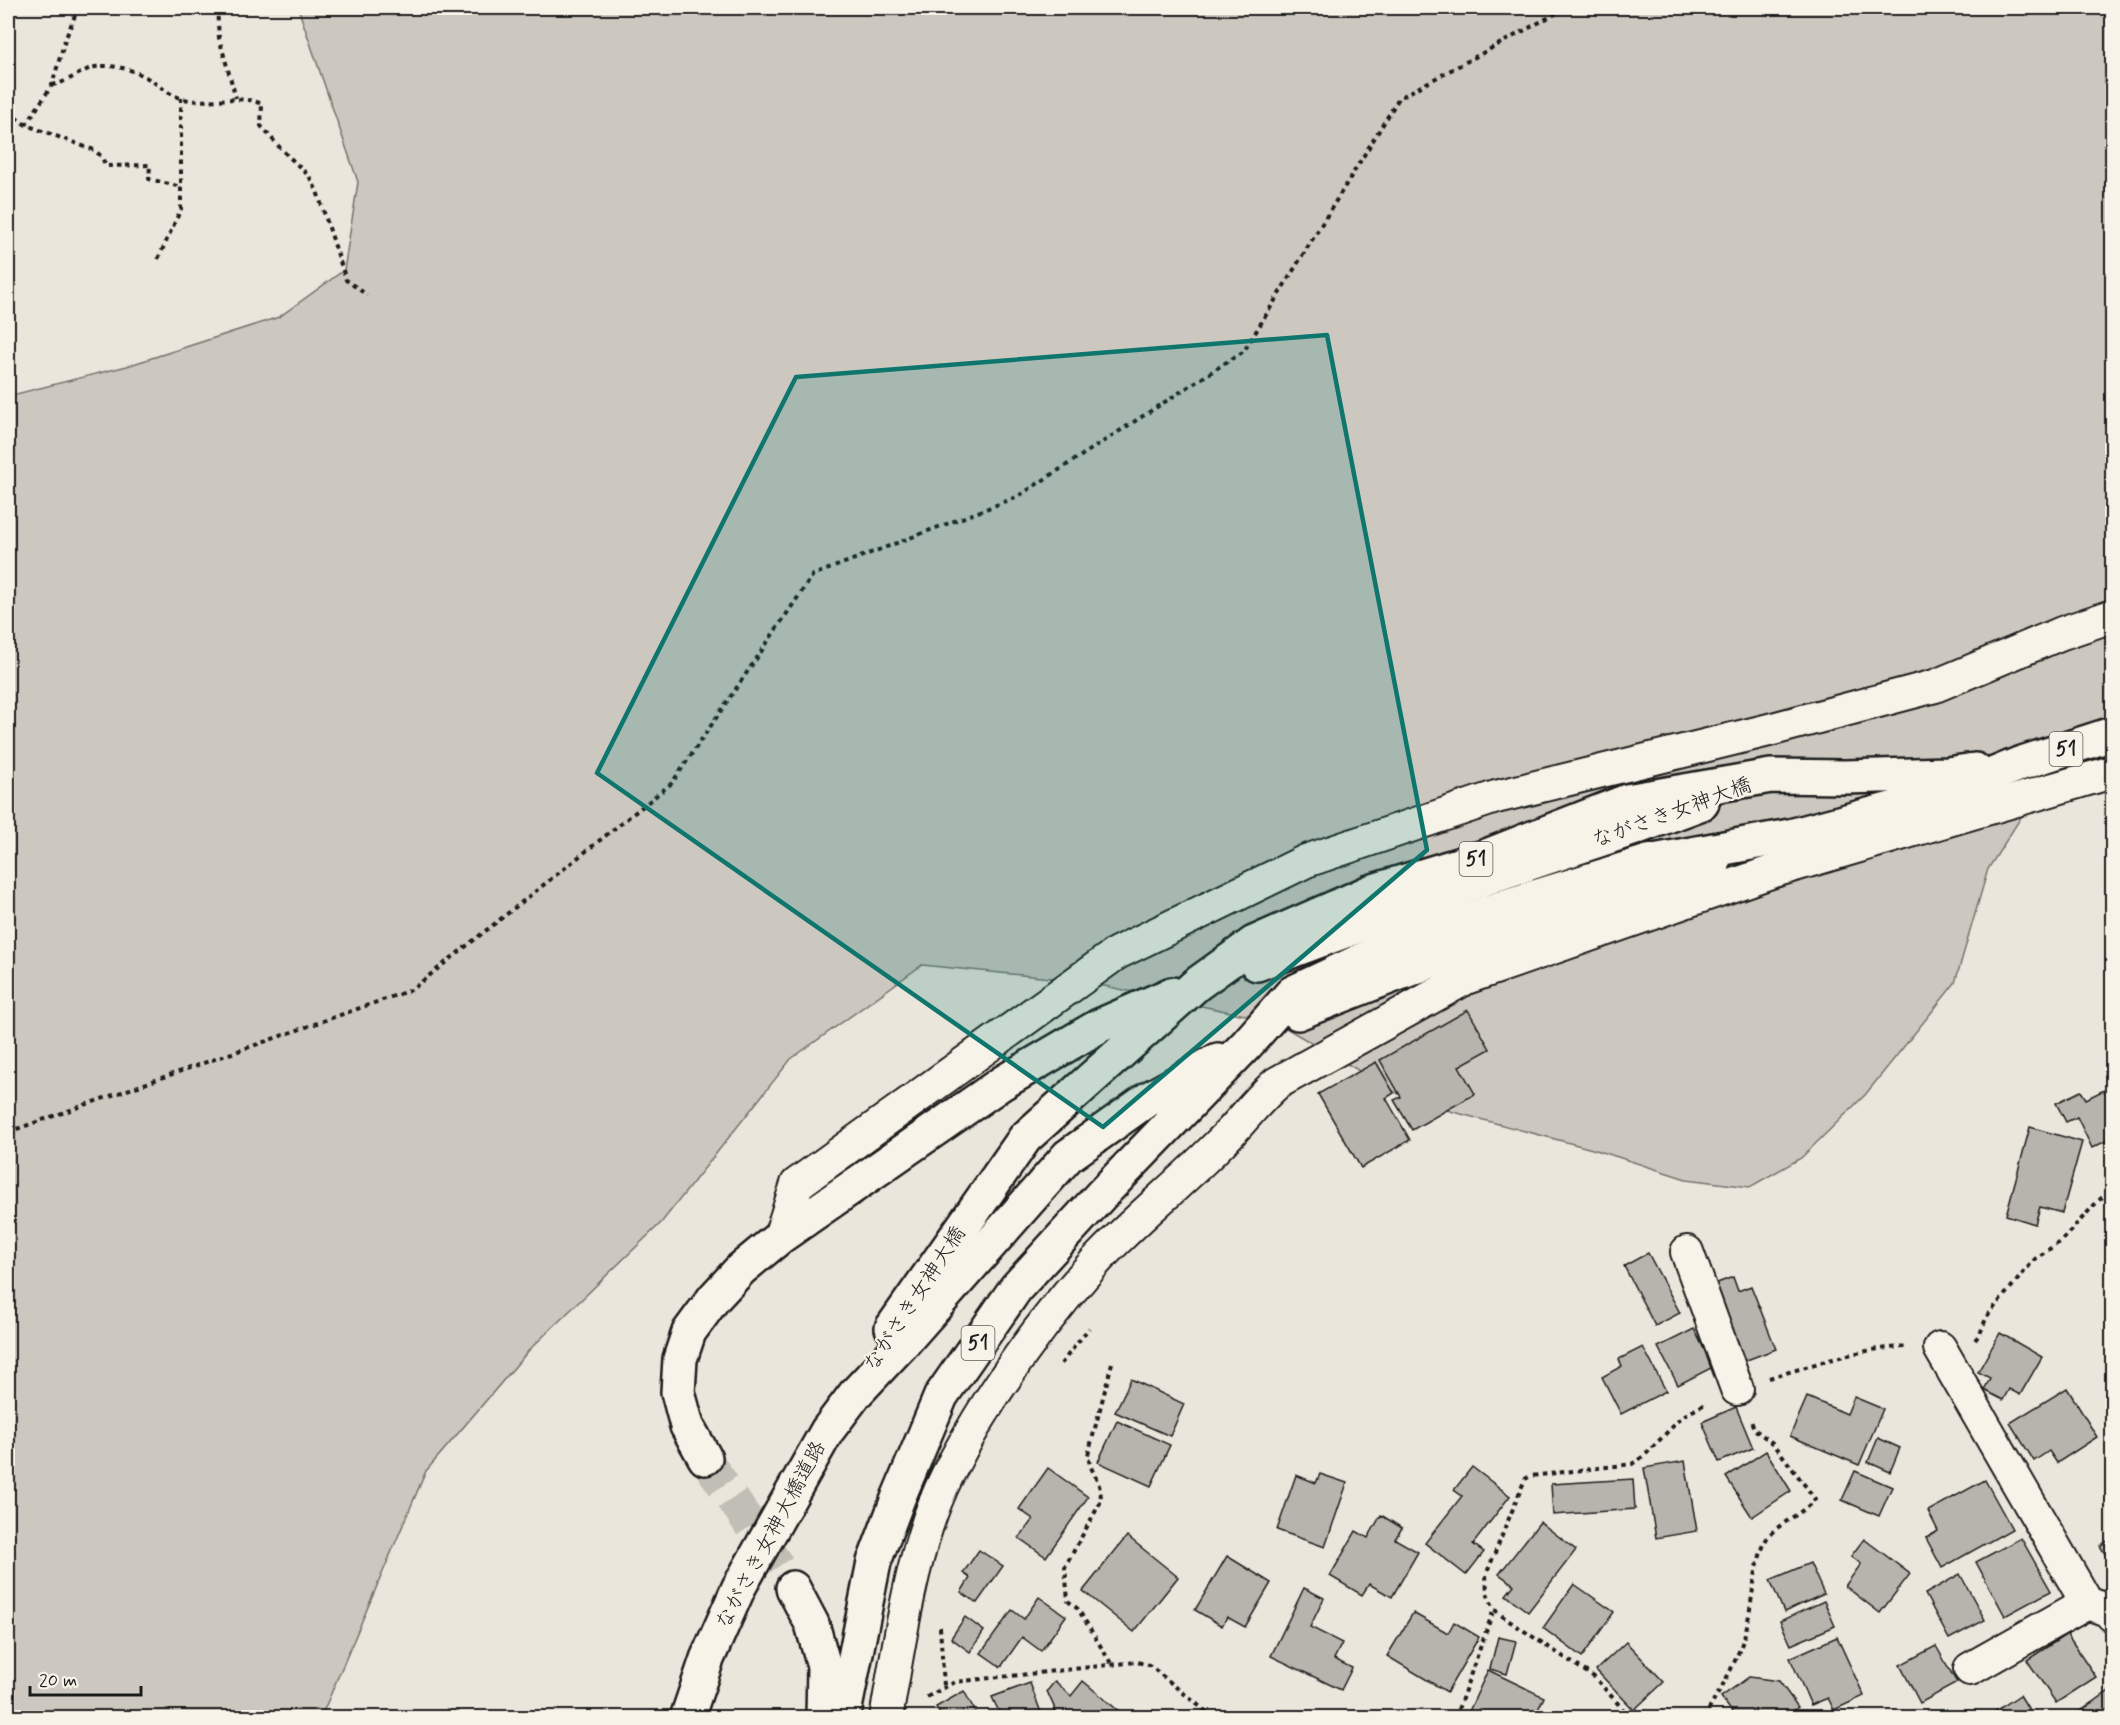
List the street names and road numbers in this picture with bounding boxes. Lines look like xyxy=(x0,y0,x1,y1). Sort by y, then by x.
road number: 51 xyxy=(2050,732,2082,766)
street label: ながさき女神大橋 xyxy=(1588,771,1756,855)
road number: 51 xyxy=(1460,842,1492,876)
street label: ながさき女神大橋 xyxy=(858,1221,972,1377)
road number: 51 xyxy=(962,1326,994,1360)
street label: ながさき女神大橋道路 xyxy=(709,1436,833,1634)

